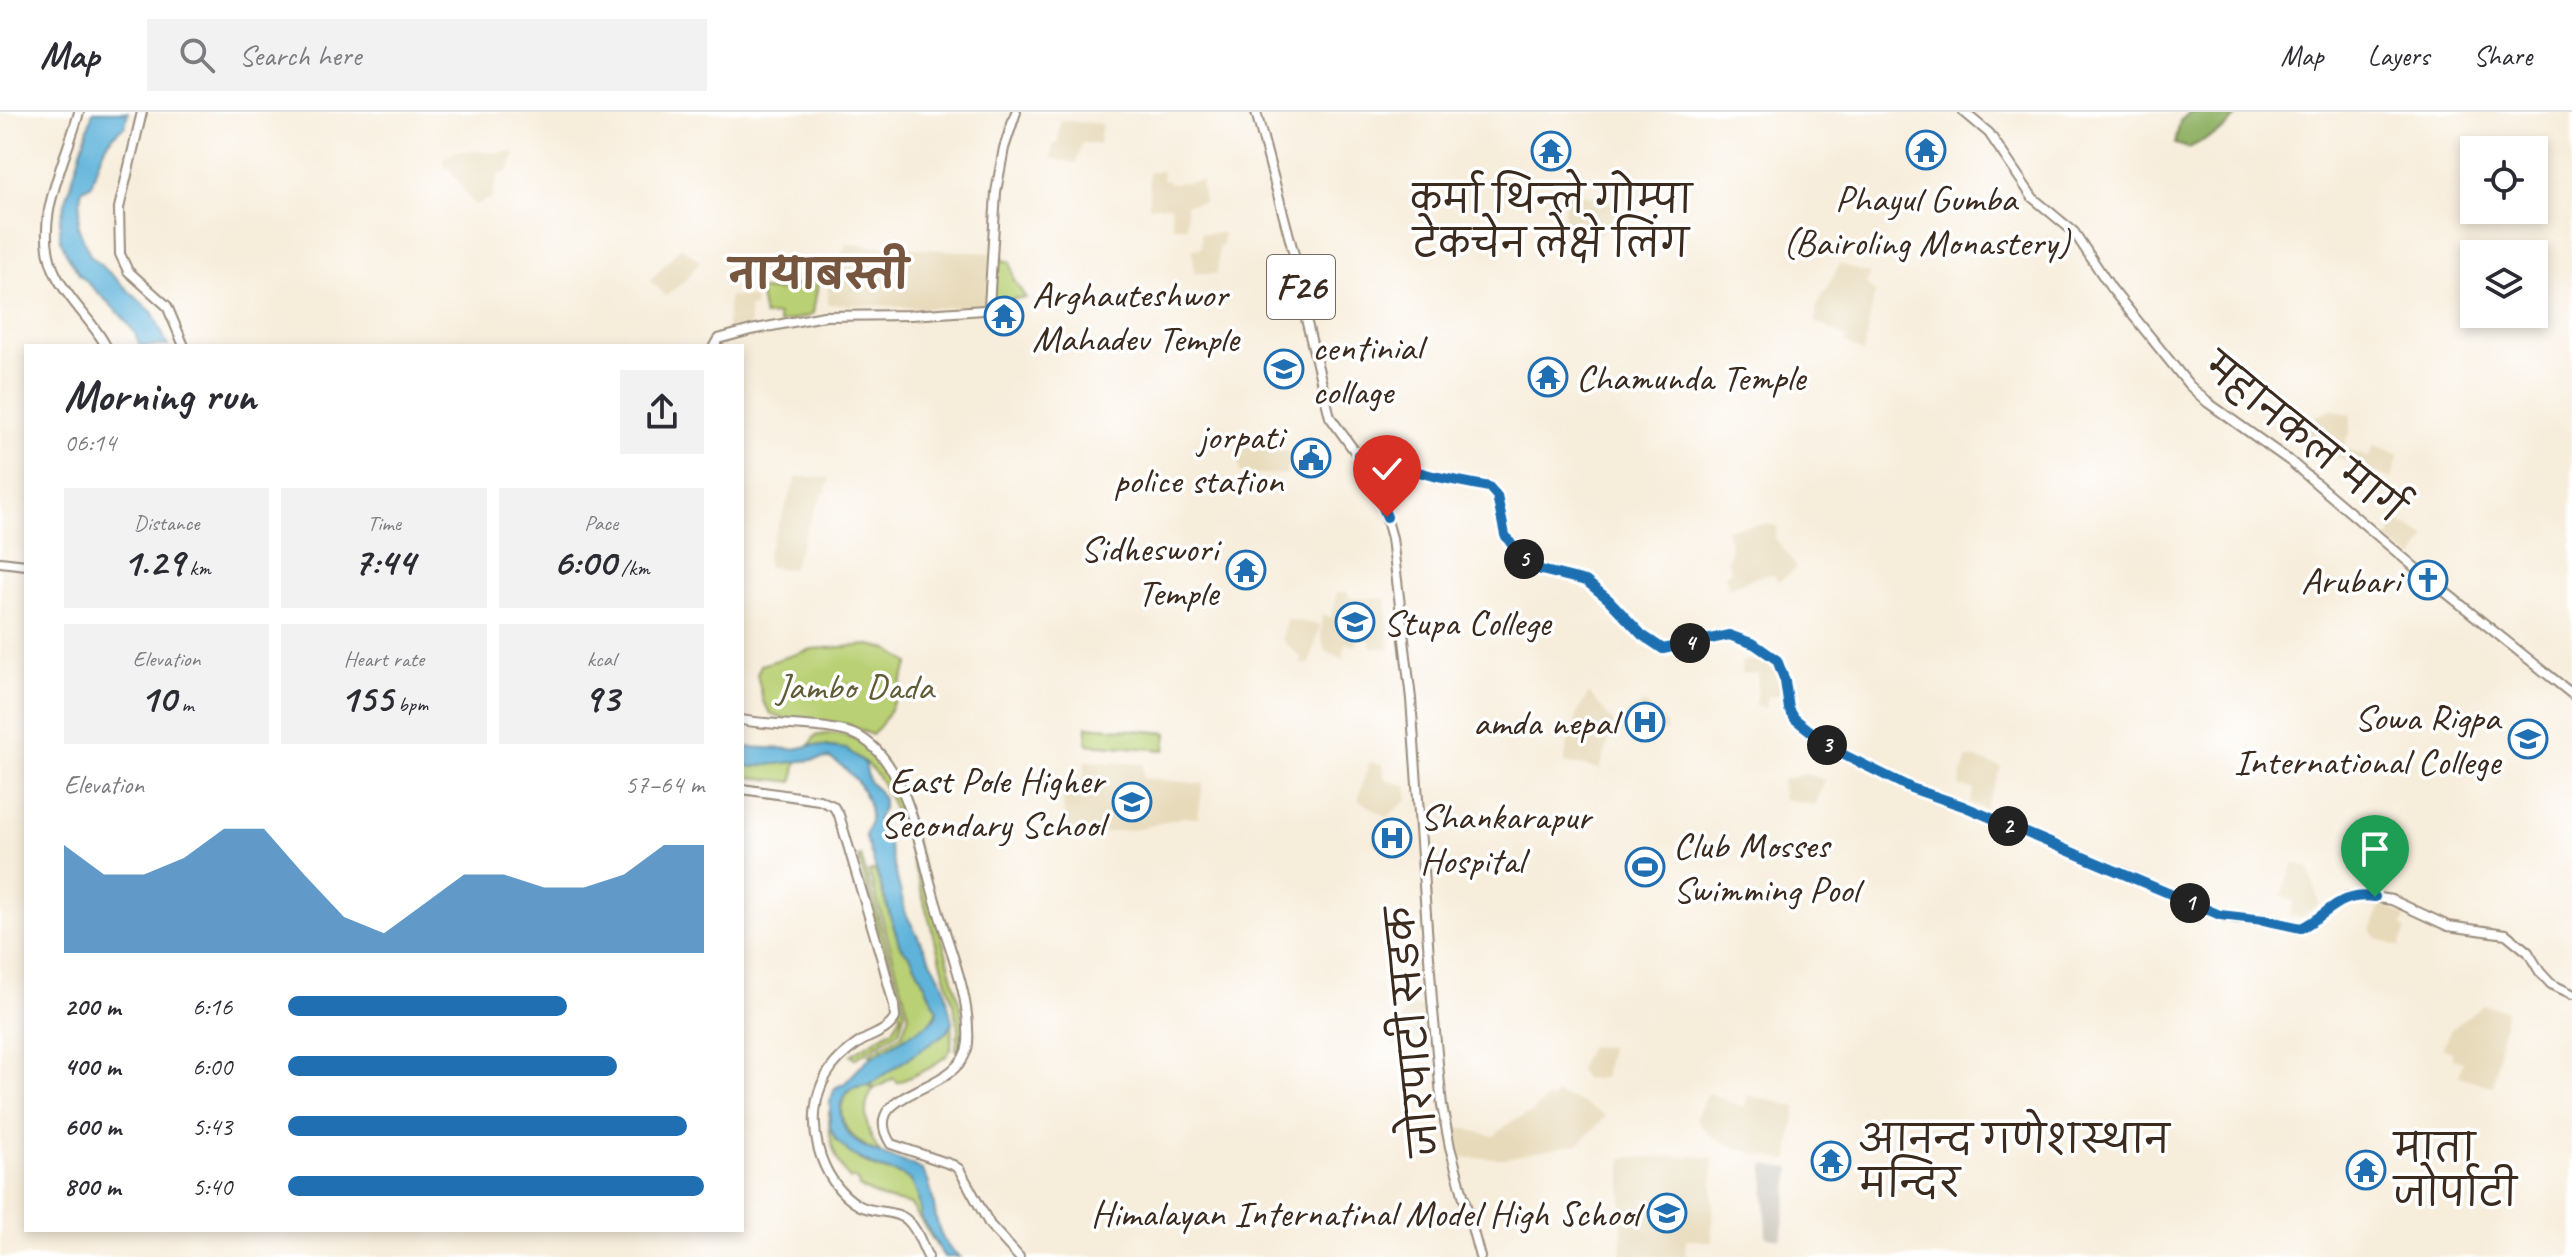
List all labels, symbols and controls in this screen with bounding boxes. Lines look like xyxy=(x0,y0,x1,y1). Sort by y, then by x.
search box xyxy=(147,19,707,91)
text: Map xyxy=(40,32,99,79)
icon: search xyxy=(175,33,219,77)
text: Search here xyxy=(239,36,361,74)
text: Map xyxy=(2281,38,2324,73)
text: Layers xyxy=(2368,38,2429,73)
text: Share xyxy=(2473,38,2532,73)
temple icon: Phayul Gumba (Bairoling Monastery) xyxy=(1905,129,1947,171)
temple icon: कर्मा थिन्ले गोम्पा टेकचेन लेक्षे लिंग xyxy=(1530,130,1572,172)
map controls xyxy=(2460,136,2548,328)
button: locate xyxy=(2460,136,2548,224)
place label: कर्मा थिन्ले गोम्पा टेकचेन लेक्षे लिंग xyxy=(1410,168,1694,267)
place label: Phayul Gumba (Bairoling Monastery) xyxy=(1783,175,2072,266)
button: layers xyxy=(2460,240,2548,328)
district label: नायाबस्ती xyxy=(727,243,911,300)
road number: F26 xyxy=(1267,255,1335,319)
place label: Arghauteshwor Mahadev Temple xyxy=(1032,271,1241,362)
temple icon: Arghauteshwor Mahadev Temple xyxy=(983,295,1025,337)
place label: centinial collage xyxy=(1312,324,1428,415)
street label: महानकल मार्ग xyxy=(2193,337,2419,535)
school or university icon: centinial collage xyxy=(1263,348,1305,390)
place label: Chamunda Temple xyxy=(1576,354,1808,401)
temple icon: Chamunda Temple xyxy=(1527,356,1569,398)
text: Morning run xyxy=(64,368,256,423)
button: share xyxy=(620,370,704,454)
place label: jorpati police station xyxy=(1114,413,1288,504)
text: 06:14 xyxy=(64,426,116,459)
pin xyxy=(1353,435,1421,517)
public building icon: jorpati police station xyxy=(1290,437,1332,479)
icon: check xyxy=(1365,447,1409,491)
text: Distance xyxy=(134,509,199,537)
text: Time xyxy=(367,509,401,537)
text: Pace xyxy=(584,509,618,537)
place label: Sidheswori Temple xyxy=(1080,525,1222,616)
text: 1.29 xyxy=(123,537,184,587)
text: 7:44 xyxy=(353,537,415,587)
text: 6:00 xyxy=(553,537,616,587)
pin: 5 xyxy=(1504,539,1544,579)
text: 5 xyxy=(1519,545,1529,573)
temple icon: Sidheswori Temple xyxy=(1225,549,1267,591)
text: km xyxy=(184,554,211,582)
text: /km xyxy=(616,554,650,582)
place label: Arubari xyxy=(2301,557,2405,604)
church icon: Arubari xyxy=(2407,559,2449,601)
place label: Stupa College xyxy=(1383,599,1553,646)
school or university icon: Stupa College xyxy=(1334,601,1376,643)
pin: 4 xyxy=(1670,623,1710,663)
text: 4 xyxy=(1685,629,1695,657)
text: Elevation xyxy=(133,645,201,673)
text: Heart rate xyxy=(344,645,424,673)
text: kcal xyxy=(587,645,616,673)
park label: Jambo Dada xyxy=(774,663,936,710)
text: 10 xyxy=(140,673,176,723)
text: 155 xyxy=(340,673,393,723)
text: 93 xyxy=(584,673,619,723)
text: m xyxy=(176,690,193,718)
text: bpm xyxy=(393,690,428,718)
place label: Sowa Rigpa International College xyxy=(2234,694,2503,785)
place label: amda nepal xyxy=(1473,699,1624,746)
hospital icon: amda nepal xyxy=(1624,701,1666,743)
school or university icon: Sowa Rigpa International College xyxy=(2507,718,2549,760)
pin: 3 xyxy=(1807,725,1847,765)
text: 3 xyxy=(1822,731,1832,759)
place label: East Pole Higher Secondary School xyxy=(880,757,1111,848)
text: Elevation xyxy=(64,768,144,801)
text: 57–64 m xyxy=(625,768,704,801)
school or university icon: East Pole Higher Secondary School xyxy=(1111,781,1153,823)
place label: Shankarapur Hospital xyxy=(1420,793,1594,884)
pin: 2 xyxy=(1988,806,2028,846)
text: 2 xyxy=(2003,812,2013,840)
pin xyxy=(2341,815,2409,897)
hospital icon: Shankarapur Hospital xyxy=(1371,817,1413,859)
place label: Club Mosses Swimming Pool xyxy=(1673,822,1865,913)
icon: arrive xyxy=(2353,827,2397,871)
sports icon: Club Mosses Swimming Pool xyxy=(1624,846,1666,888)
pin: 1 xyxy=(2170,883,2210,923)
text: 1 xyxy=(2185,889,2195,917)
street label: जोरपाटी सडक xyxy=(1368,902,1450,1161)
text: 200 m xyxy=(64,990,120,1023)
text: 6:16 xyxy=(192,990,232,1023)
text: 400 m xyxy=(64,1050,120,1083)
text: 6:00 xyxy=(192,1050,232,1083)
place label: आनन्द गणेशस्थान मन्दिर xyxy=(1857,1108,2172,1207)
text: 600 m xyxy=(64,1110,121,1143)
text: 5:43 xyxy=(192,1110,232,1143)
place label: माता जोर्पाटी xyxy=(2392,1125,2519,1216)
temple icon: आनन्द गणेशस्थान मन्दिर xyxy=(1810,1140,1852,1182)
temple icon: माता जोर्पाटी xyxy=(2345,1149,2387,1191)
text: 800 m xyxy=(64,1170,120,1203)
text: 5:40 xyxy=(192,1170,232,1203)
place label: Himalayan Internatinal Model High School xyxy=(1091,1190,1646,1237)
school or university icon: Himalayan Internatinal Model High School xyxy=(1646,1192,1688,1234)

